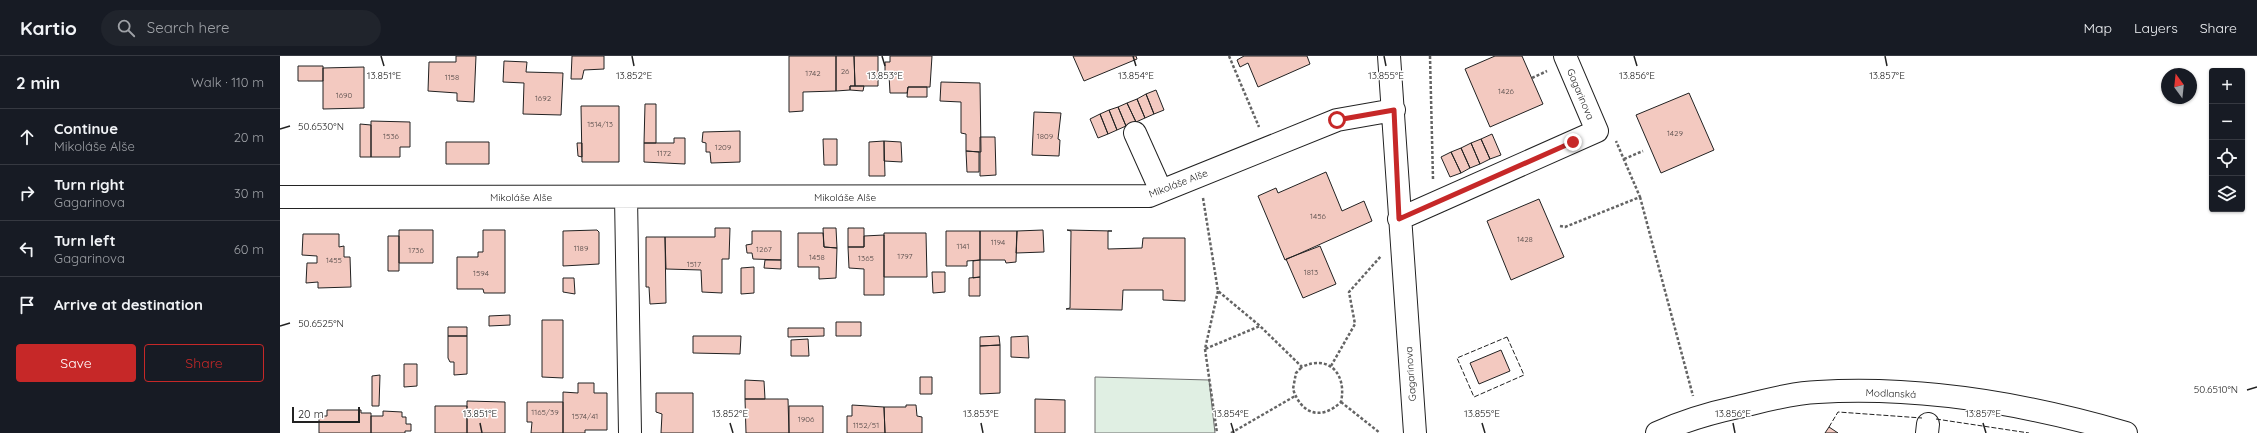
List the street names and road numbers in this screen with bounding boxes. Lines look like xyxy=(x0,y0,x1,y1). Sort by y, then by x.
street label: Gagarinova xyxy=(1564,67,1597,122)
street label: Mikoláše Alše xyxy=(1147,166,1210,201)
street label: Mikoláše Alše xyxy=(490,191,552,204)
street label: Mikoláše Alše xyxy=(814,191,876,204)
street label: Gagarinova xyxy=(1402,346,1419,402)
street label: Modlanská xyxy=(1865,386,1916,401)

